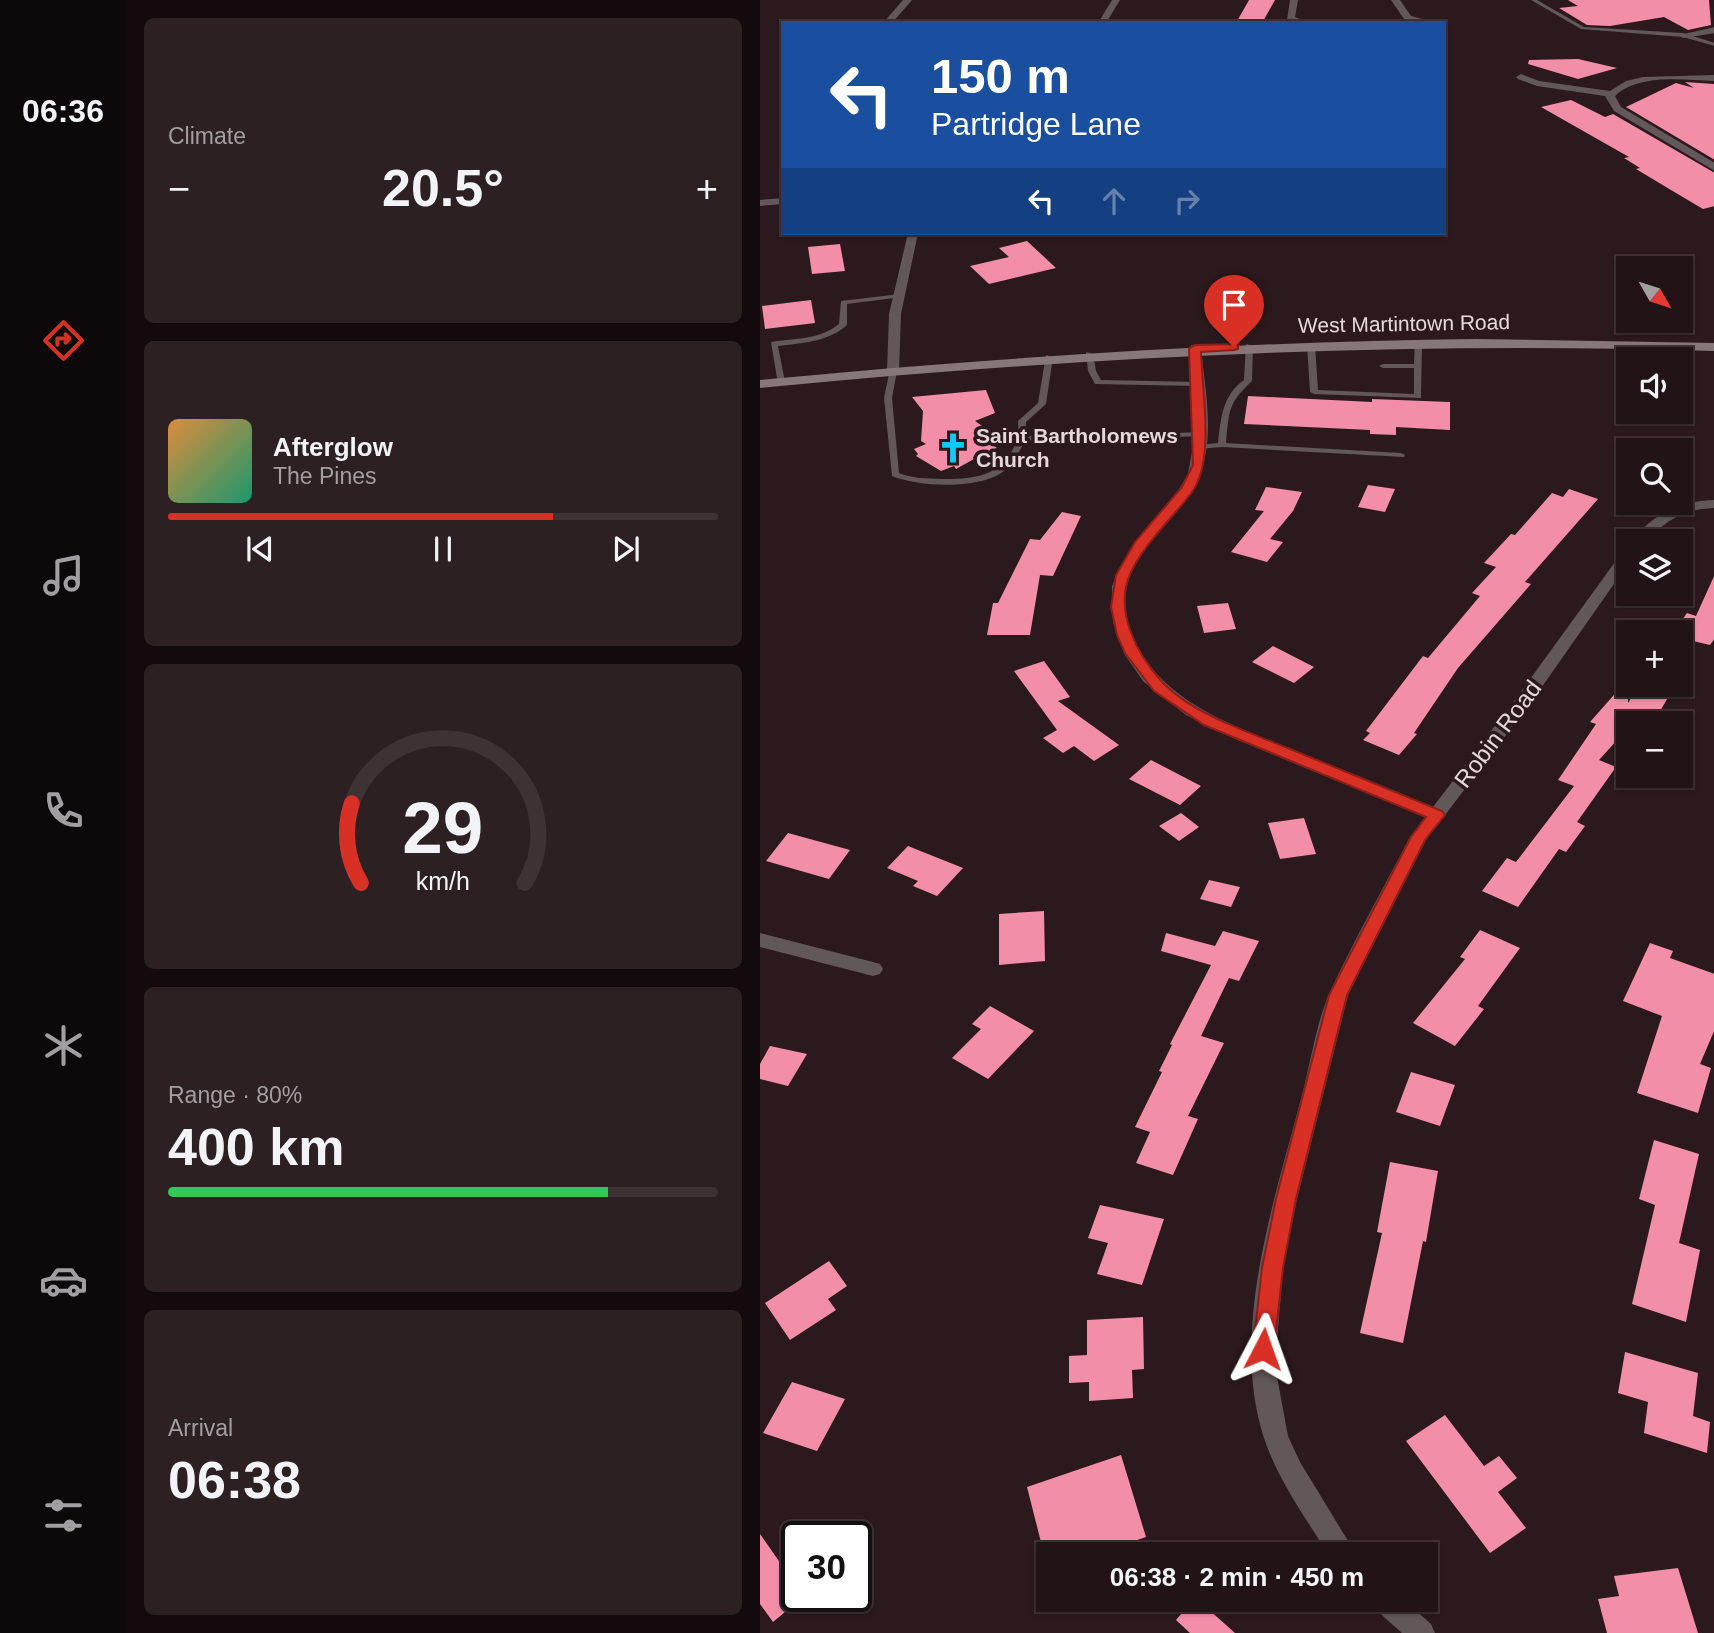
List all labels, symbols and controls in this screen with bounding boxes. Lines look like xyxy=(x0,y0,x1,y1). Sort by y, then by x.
icon: left xyxy=(816,49,907,140)
text: 150 m xyxy=(931,49,1070,103)
text: 06:36 xyxy=(22,93,104,129)
text: Partridge Lane xyxy=(931,106,1141,142)
text: Climate xyxy=(168,123,246,149)
text: 20.5° xyxy=(382,159,504,217)
text: − xyxy=(168,168,190,210)
text: + xyxy=(696,168,718,210)
icon: left xyxy=(1022,182,1060,220)
icon: ahead xyxy=(1095,182,1133,220)
icon: right xyxy=(1168,182,1206,220)
north arrow xyxy=(1616,256,1693,332)
map controls xyxy=(1616,256,1693,788)
pin xyxy=(1204,275,1264,347)
icon: arrive xyxy=(1215,286,1253,324)
street label: West Martintown Road xyxy=(1298,310,1510,337)
icon: directions xyxy=(39,316,88,365)
button: sound xyxy=(1616,347,1693,424)
place label: Saint Bartholomews Church xyxy=(976,424,1178,471)
church icon: Saint Bartholomews Church xyxy=(936,431,970,465)
text: Afterglow xyxy=(273,432,393,462)
button: search xyxy=(1616,438,1693,515)
text: The Pines xyxy=(273,463,377,489)
button: layers xyxy=(1616,529,1693,606)
icon: previous xyxy=(241,530,279,568)
icon: pause xyxy=(424,530,462,568)
icon: next xyxy=(607,530,645,568)
icon: music xyxy=(39,551,88,600)
button: + xyxy=(1616,620,1693,697)
street label: Robin Road xyxy=(1449,675,1547,792)
button: − xyxy=(1616,711,1693,788)
icon: phone xyxy=(39,786,88,835)
text: 29 xyxy=(403,787,483,868)
text: km/h xyxy=(416,866,470,894)
icon: climate xyxy=(39,1021,88,1070)
text: Range · 80% xyxy=(168,1082,302,1108)
text: 400 km xyxy=(168,1118,344,1176)
icon: car xyxy=(39,1256,88,1305)
position arrow xyxy=(1226,1312,1300,1386)
text: Arrival xyxy=(168,1415,233,1441)
text: 06:38 xyxy=(168,1451,301,1509)
icon: filters xyxy=(39,1491,88,1540)
speed limit sign: 30 xyxy=(781,1521,872,1612)
text: 06:38 · 2 min · 450 m xyxy=(1110,1562,1364,1592)

